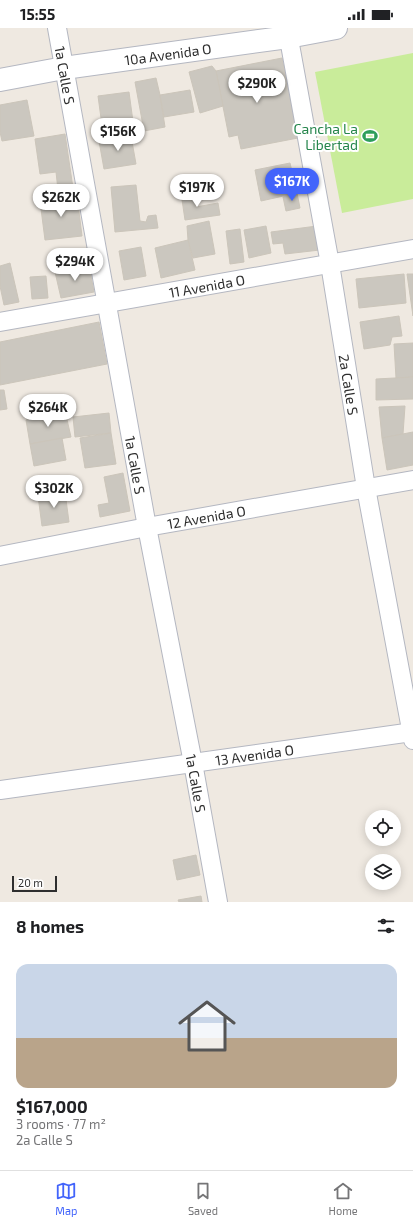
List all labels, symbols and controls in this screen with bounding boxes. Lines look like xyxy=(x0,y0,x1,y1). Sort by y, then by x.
text: 15:55 xyxy=(20,5,55,23)
street label: 10a Avenida O xyxy=(123,39,212,68)
street label: 1a Calle S xyxy=(52,45,79,106)
pin: $290K xyxy=(229,70,285,104)
text: $290K xyxy=(237,75,277,91)
pin: $156K xyxy=(90,118,146,152)
place label: Cancha La Libertad xyxy=(294,120,358,153)
text: $156K xyxy=(100,123,136,139)
sports icon: Cancha La Libertad xyxy=(361,127,379,145)
pin: $167K xyxy=(264,168,320,202)
text: $167K xyxy=(274,173,310,189)
pin: $197K xyxy=(169,174,225,208)
text: $197K xyxy=(179,179,215,195)
pin: $262K xyxy=(33,184,89,218)
text: $262K xyxy=(42,189,80,205)
pin: $294K xyxy=(47,248,103,282)
text: $294K xyxy=(55,253,95,269)
street label: 11 Avenida O xyxy=(167,270,246,301)
street label: 2a Calle S xyxy=(336,353,363,416)
pin: $264K xyxy=(20,394,76,428)
text: $264K xyxy=(28,399,68,415)
street label: 1a Calle S xyxy=(122,434,149,496)
pin: $302K xyxy=(26,475,82,509)
text: $302K xyxy=(35,480,73,496)
street label: 12 Avenida O xyxy=(166,501,247,532)
street label: 13 Avenida O xyxy=(214,740,295,768)
street label: 1a Calle S xyxy=(183,753,210,814)
map controls xyxy=(365,810,401,890)
button: locate xyxy=(365,810,401,846)
button: layers xyxy=(365,854,401,890)
scale bar xyxy=(12,874,57,893)
text: 20 m xyxy=(18,876,43,889)
icon: filters xyxy=(375,915,397,937)
text: 8 homes xyxy=(16,916,84,936)
icon: home xyxy=(171,990,243,1062)
text: $167,000 xyxy=(16,1096,88,1116)
text: 3 rooms · 77 m² xyxy=(16,1116,106,1132)
text: 2a Calle S xyxy=(16,1132,73,1148)
tab: Map xyxy=(55,1180,77,1217)
tab: Saved xyxy=(188,1180,218,1217)
tab: Home xyxy=(329,1180,358,1217)

